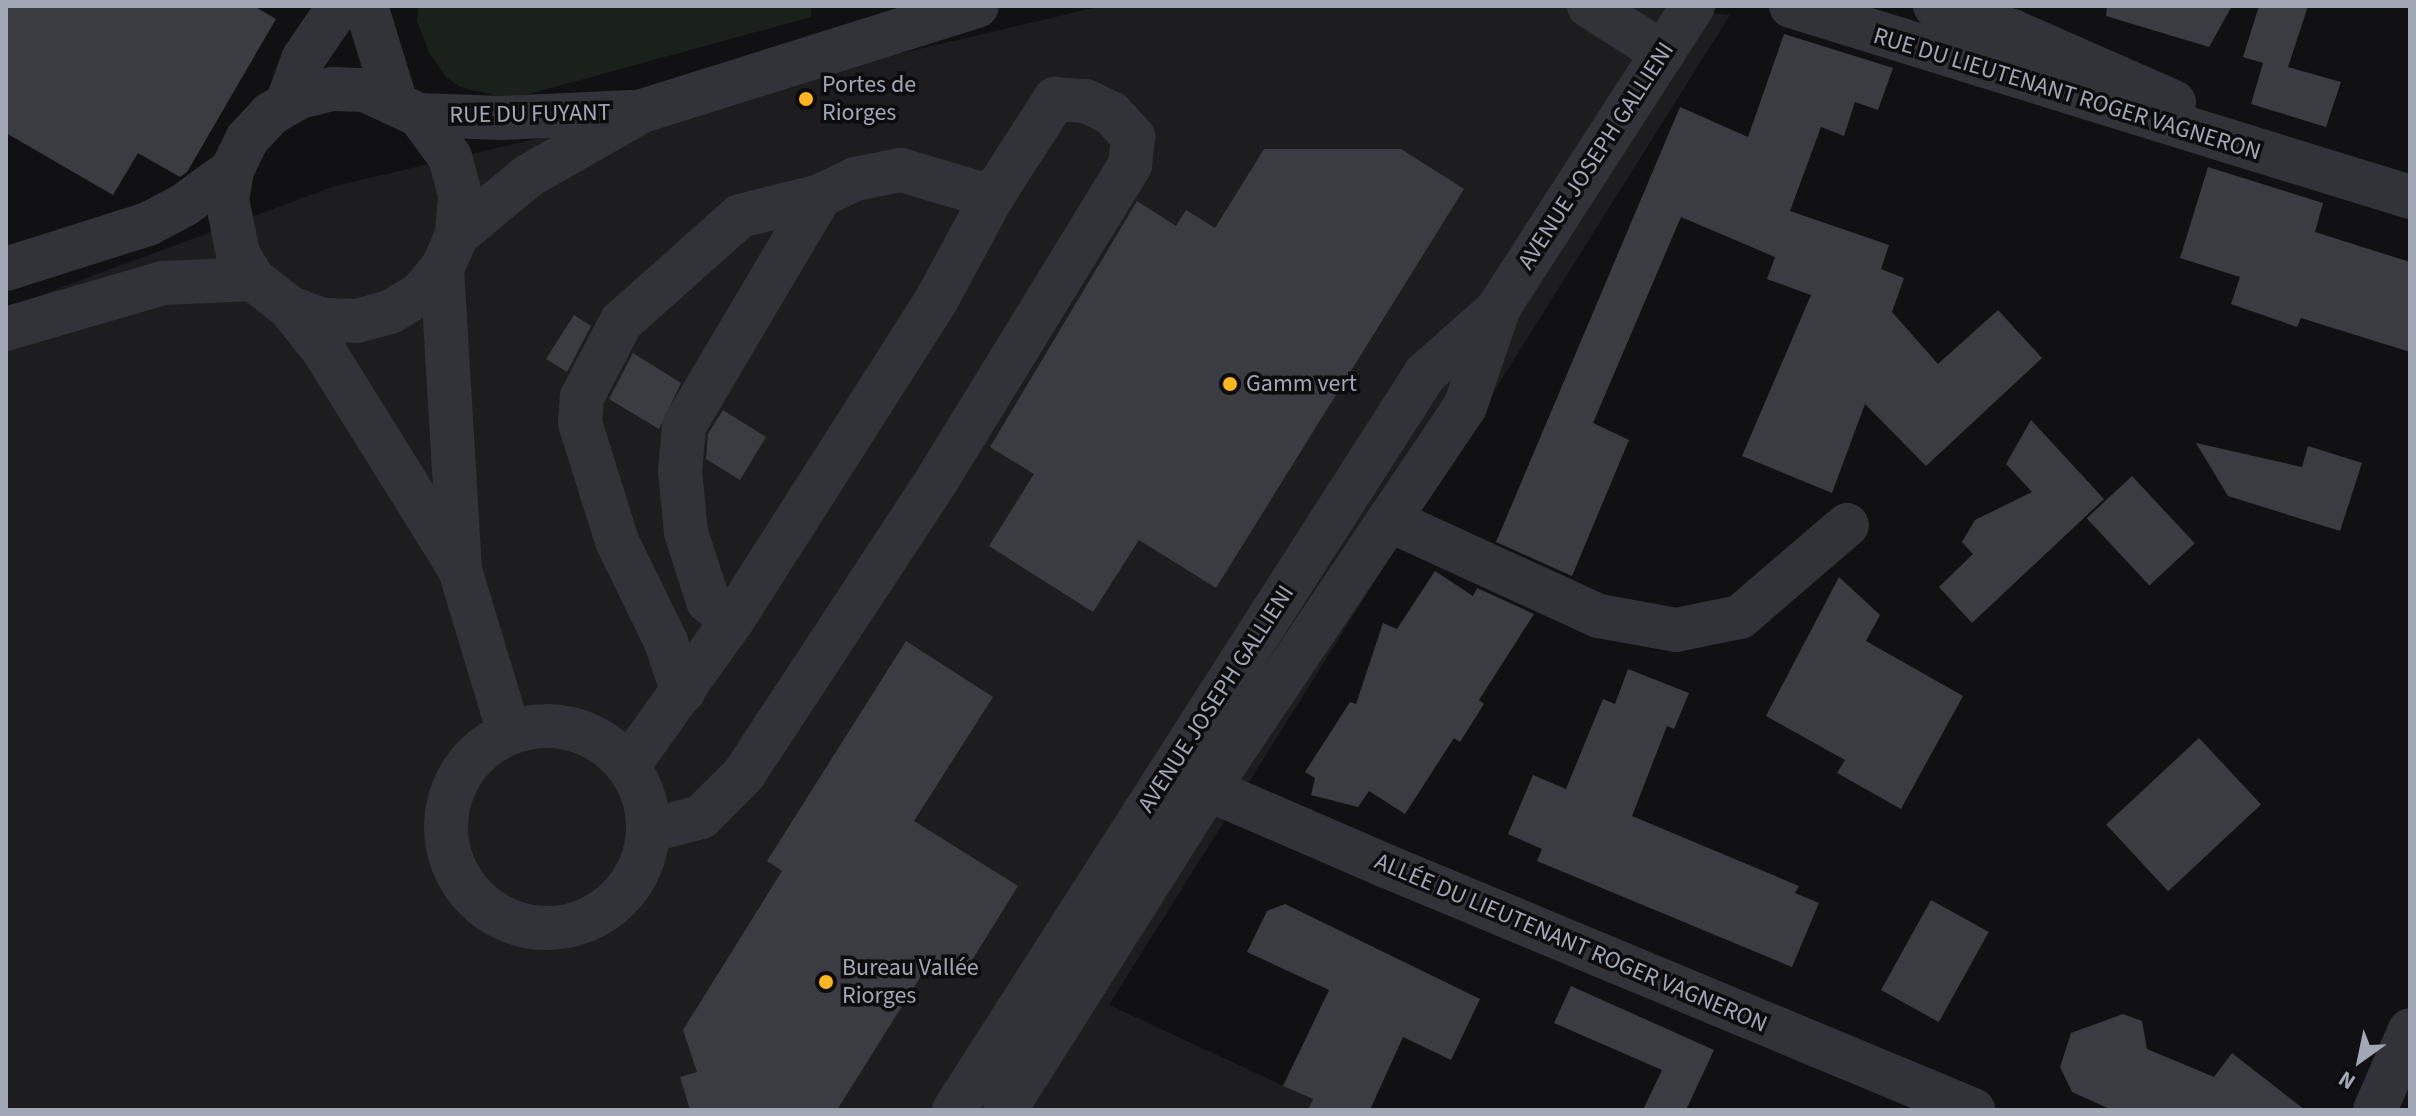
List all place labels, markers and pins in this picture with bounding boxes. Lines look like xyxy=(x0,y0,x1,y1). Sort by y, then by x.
place label: Portes de Riorges xyxy=(822,71,916,127)
marker: Portes de Riorges xyxy=(797,90,815,108)
place label: Gamm vert xyxy=(1246,370,1357,398)
marker: Gamm vert xyxy=(1221,375,1239,393)
place label: Bureau Vallée Riorges xyxy=(842,954,979,1010)
marker: Bureau Vallée Riorges xyxy=(817,973,835,991)

